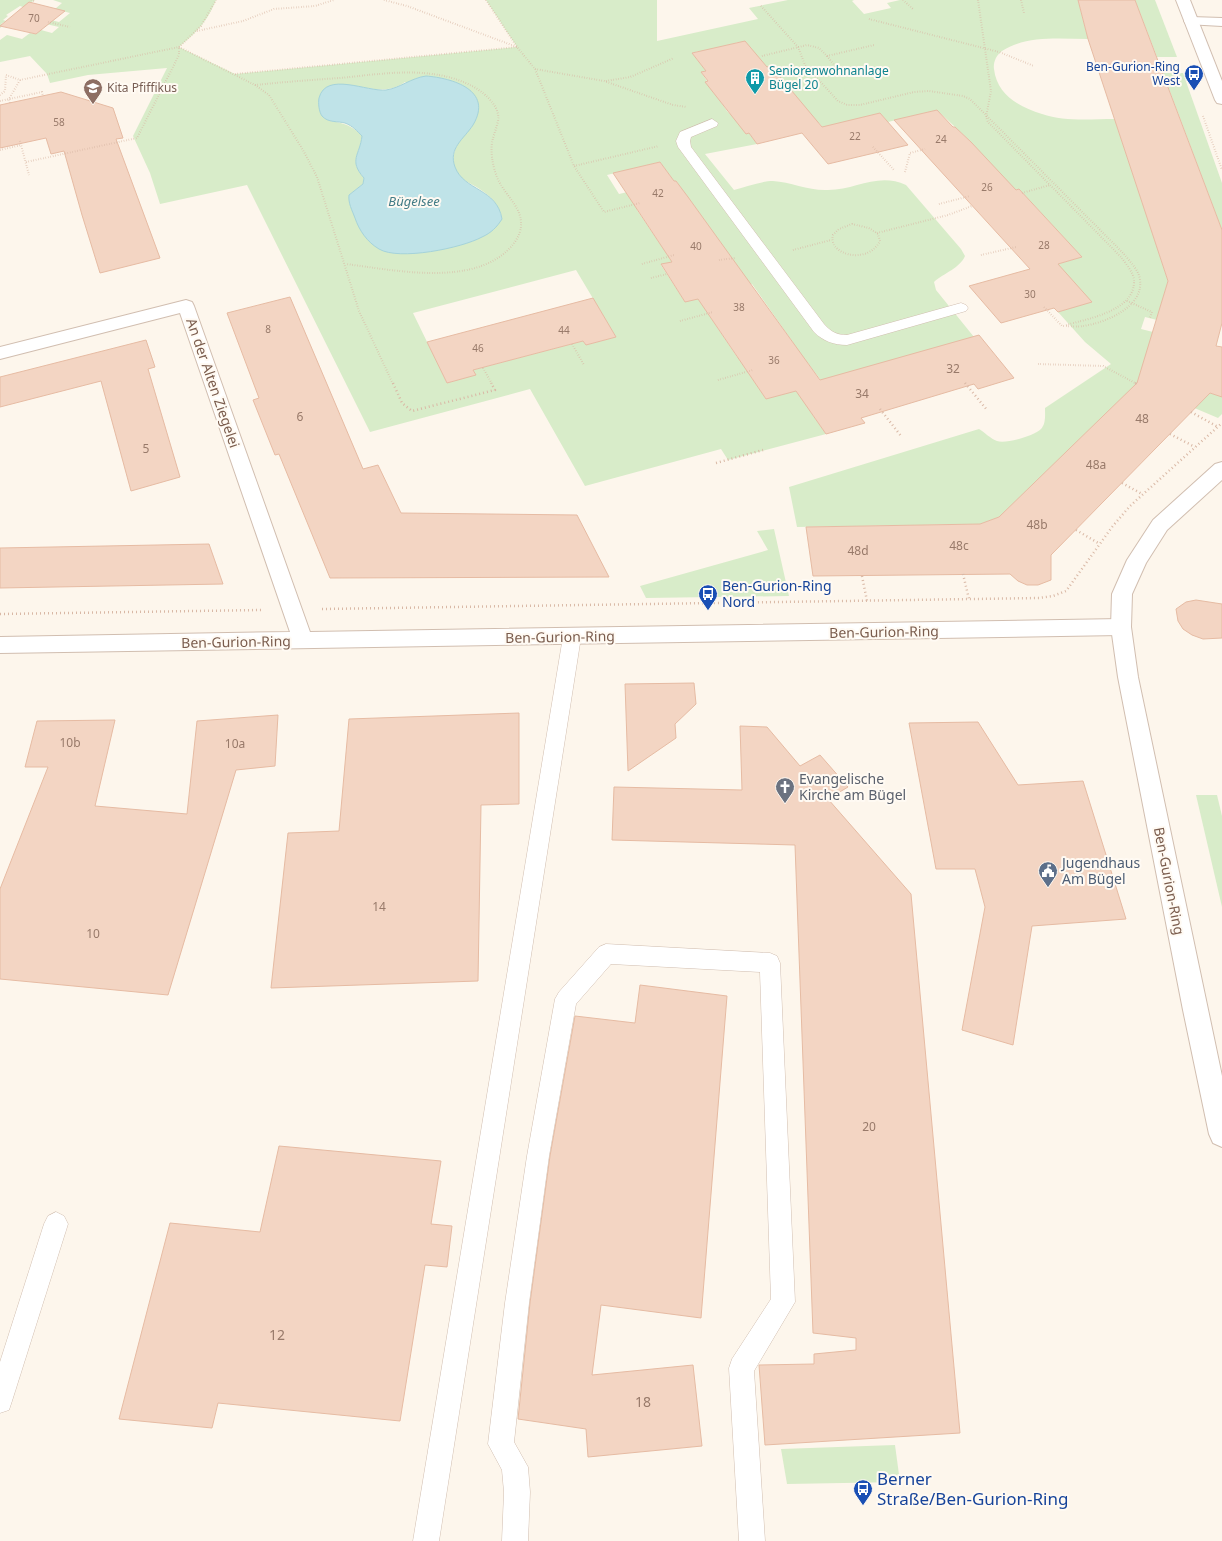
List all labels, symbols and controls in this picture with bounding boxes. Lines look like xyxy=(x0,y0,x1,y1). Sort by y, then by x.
house number: 70 xyxy=(28,11,40,25)
place label: Ben-Gurion-Ring West xyxy=(1086,58,1181,89)
place label: Seniorenwohnanlage Bügel 20 xyxy=(769,62,889,93)
bus stop icon: Ben-Gurion-Ring West xyxy=(1183,63,1205,91)
building icon: Seniorenwohnanlage Bügel 20 xyxy=(744,67,766,95)
school or university icon: Kita Pfiffikus xyxy=(82,77,104,105)
place label: Kita Pfiffikus xyxy=(107,79,177,96)
house number: 58 xyxy=(53,115,65,129)
house number: 22 xyxy=(849,129,861,143)
house number: 24 xyxy=(935,132,947,146)
house number: 26 xyxy=(981,180,993,194)
house number: 42 xyxy=(652,186,664,200)
water label: Bügelsee xyxy=(388,192,440,210)
house number: 28 xyxy=(1038,238,1050,252)
house number: 40 xyxy=(690,239,702,253)
house number: 30 xyxy=(1024,287,1036,301)
house number: 38 xyxy=(733,300,745,314)
street label: An der Alten Ziegelei xyxy=(182,315,245,450)
house number: 8 xyxy=(265,322,271,336)
house number: 44 xyxy=(558,323,570,337)
house number: 46 xyxy=(472,341,484,355)
house number: 36 xyxy=(768,353,780,367)
house number: 32 xyxy=(946,360,960,377)
house number: 34 xyxy=(855,385,869,402)
house number: 6 xyxy=(297,408,304,425)
house number: 48 xyxy=(1135,410,1149,427)
house number: 5 xyxy=(143,440,150,457)
house number: 48a xyxy=(1086,456,1106,473)
house number: 48b xyxy=(1026,516,1048,533)
house number: 48c xyxy=(949,537,969,554)
house number: 48d xyxy=(847,542,869,559)
place label: Ben-Gurion-Ring Nord xyxy=(722,576,832,611)
bus stop icon: Ben-Gurion-Ring Nord xyxy=(697,583,719,611)
street label: Ben-Gurion-Ring xyxy=(829,621,939,642)
street label: Ben-Gurion-Ring xyxy=(505,626,615,647)
street label: Ben-Gurion-Ring xyxy=(181,631,291,652)
house number: 10b xyxy=(59,734,81,751)
house number: 10a xyxy=(225,735,245,752)
place label: Evangelische Kirche am Bügel xyxy=(799,769,906,804)
church icon: Evangelische Kirche am Bügel xyxy=(774,776,796,804)
street label: Ben-Gurion-Ring xyxy=(1150,825,1189,937)
place label: Jugendhaus Am Bügel xyxy=(1060,853,1140,888)
public building icon: Jugendhaus Am Bügel xyxy=(1037,860,1059,888)
house number: 14 xyxy=(372,898,386,915)
house number: 10 xyxy=(86,925,100,942)
house number: 20 xyxy=(862,1118,876,1135)
house number: 12 xyxy=(269,1325,285,1344)
house number: 18 xyxy=(635,1392,651,1411)
place label: Berner Straße/Ben-Gurion-Ring xyxy=(877,1467,1068,1510)
bus stop icon: Berner Straße/Ben-Gurion-Ring xyxy=(852,1478,874,1506)

